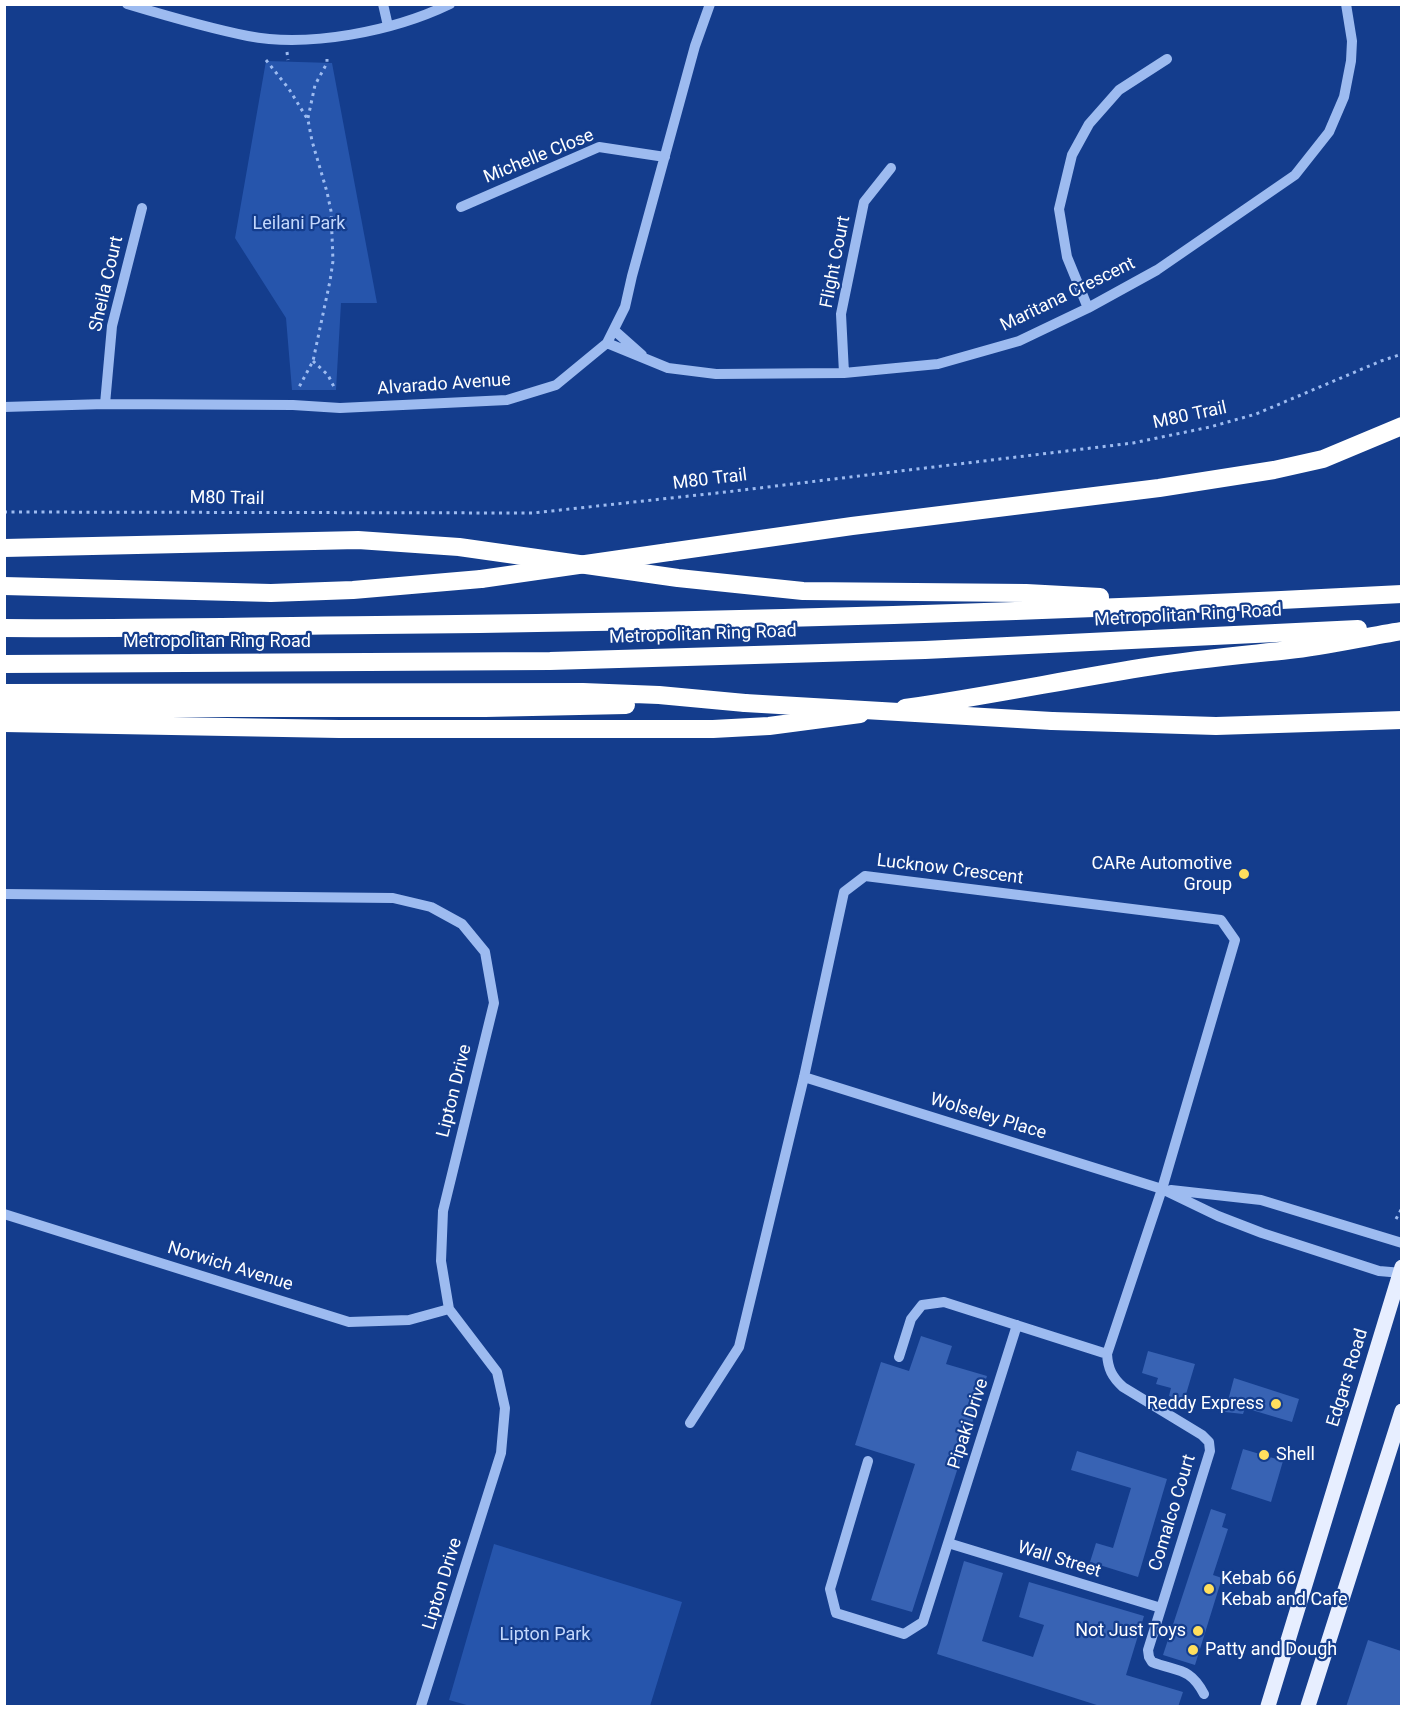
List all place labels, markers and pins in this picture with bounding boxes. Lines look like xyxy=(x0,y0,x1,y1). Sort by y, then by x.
place label: CARe Automotive Group xyxy=(1091,853,1232,896)
marker: CARe Automotive Group xyxy=(1237,867,1251,881)
place label: Reddy Express xyxy=(1147,1393,1264,1415)
marker: Reddy Express xyxy=(1269,1397,1283,1411)
place label: Shell xyxy=(1276,1444,1315,1466)
marker: Shell xyxy=(1257,1448,1271,1462)
place label: Kebab 66 Kebab and Cafe xyxy=(1221,1568,1348,1610)
marker: Kebab 66 Kebab and Cafe xyxy=(1202,1582,1216,1596)
place label: Not Just Toys xyxy=(1075,1620,1186,1642)
marker: Not Just Toys xyxy=(1191,1624,1205,1638)
place label: Patty and Dough xyxy=(1205,1639,1337,1661)
marker: Patty and Dough xyxy=(1186,1643,1200,1657)

